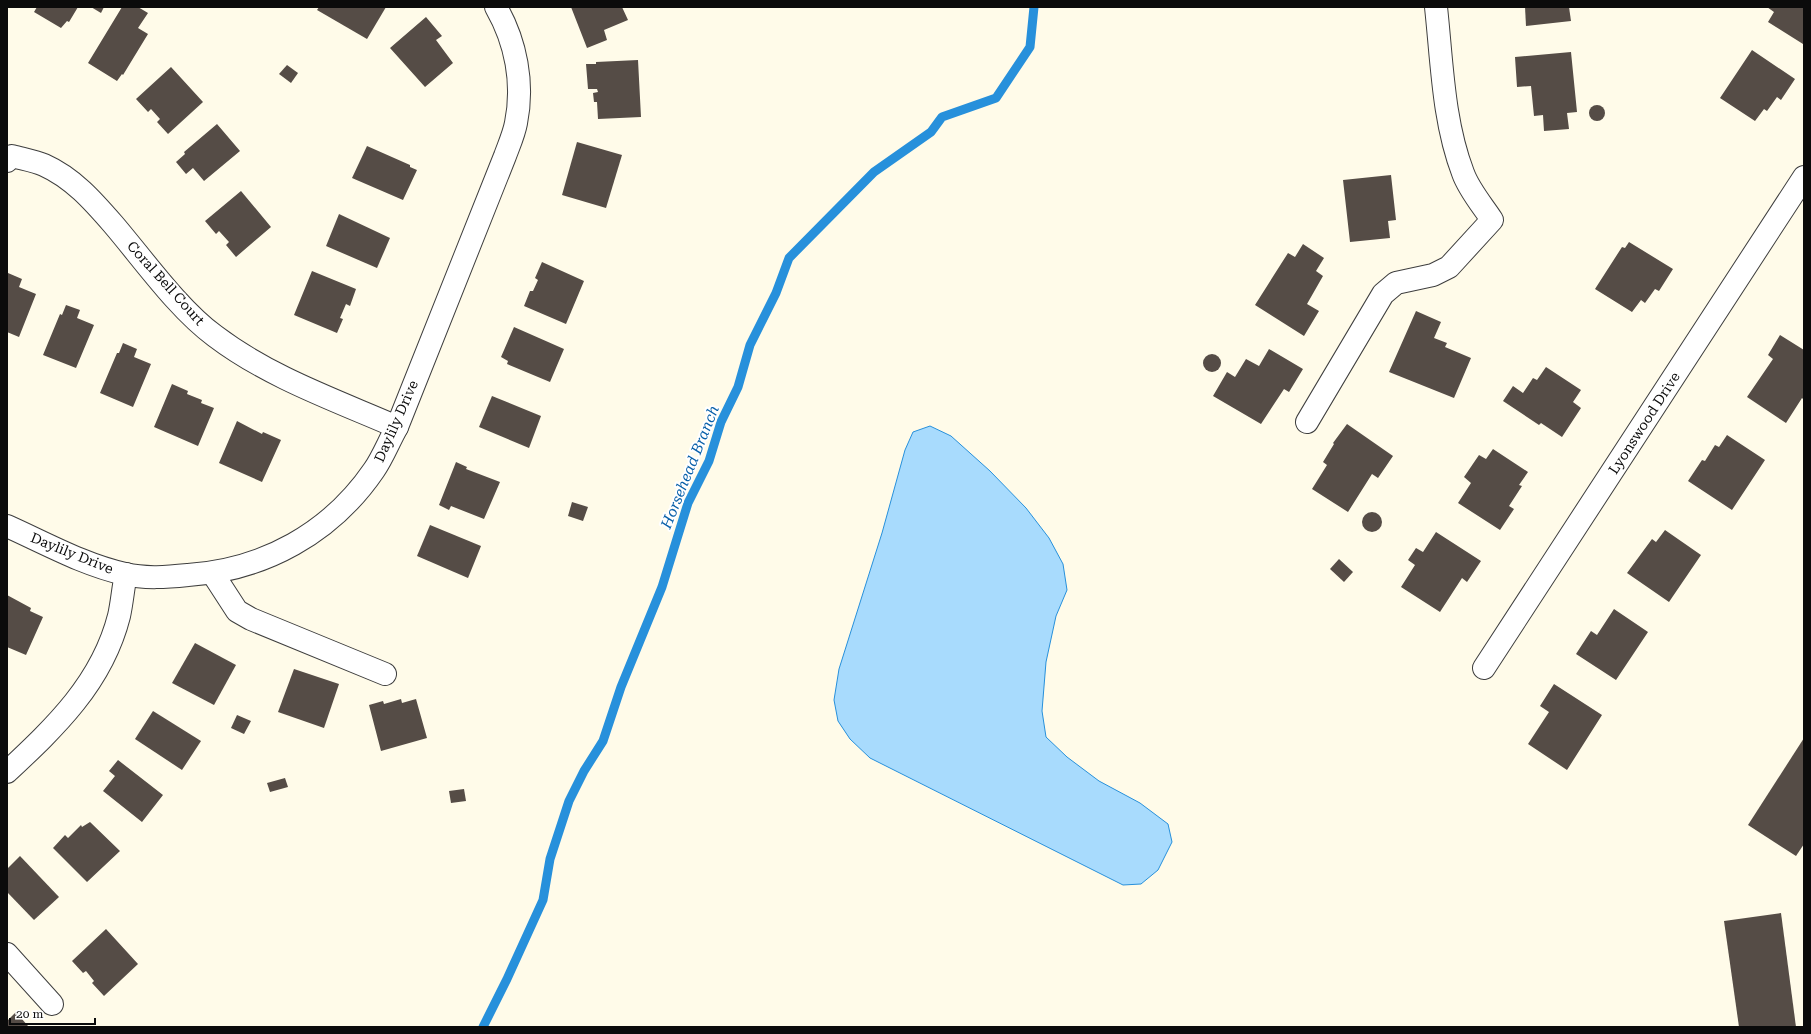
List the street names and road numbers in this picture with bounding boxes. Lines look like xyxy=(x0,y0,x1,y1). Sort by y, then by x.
street label: Coral Bell Court xyxy=(124,238,208,328)
street label: Lyonswood Drive xyxy=(1605,369,1683,477)
street label: Daylily Drive xyxy=(371,377,421,464)
street label: Daylily Drive xyxy=(28,529,116,577)

